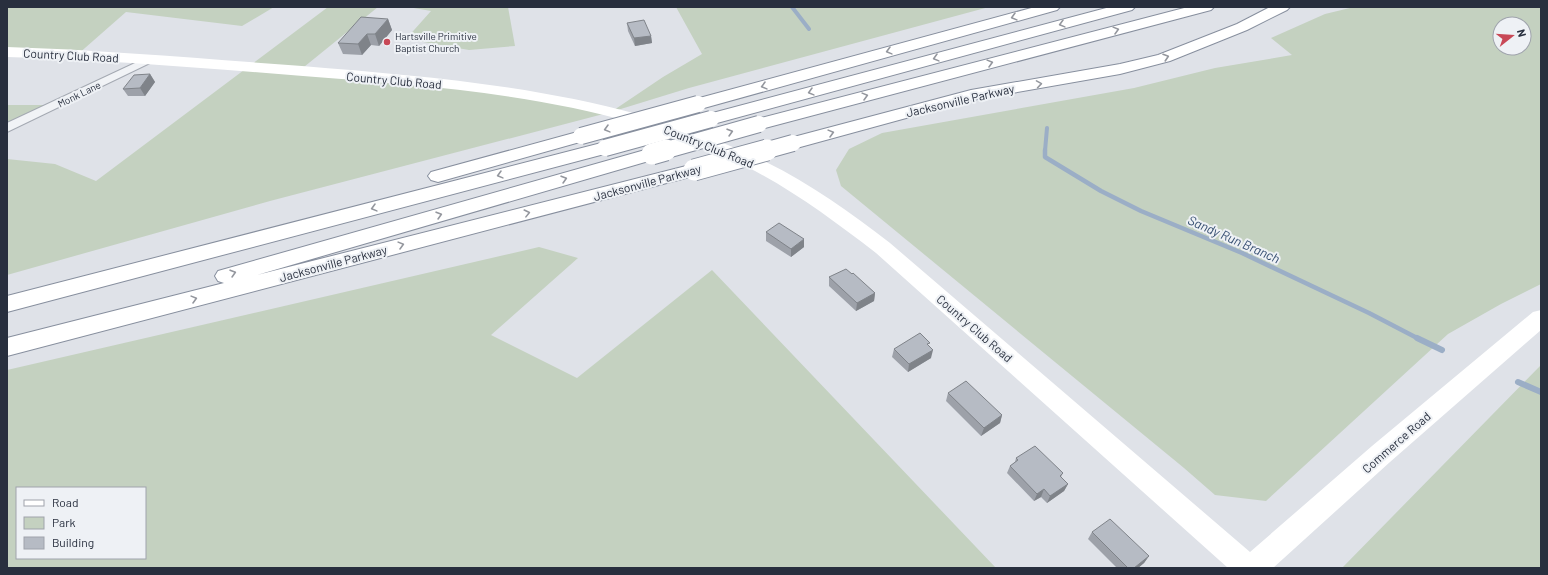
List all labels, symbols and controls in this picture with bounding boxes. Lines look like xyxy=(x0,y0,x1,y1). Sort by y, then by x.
one-way arrow xyxy=(1011,12,1018,21)
north arrow xyxy=(1492,16,1532,56)
one-way arrow xyxy=(1059,19,1066,28)
one-way arrow xyxy=(1113,27,1119,35)
text: N xyxy=(1515,28,1529,38)
place label: Hartsville Primitive Baptist Church xyxy=(395,30,477,54)
marker: Hartsville Primitive Baptist Church xyxy=(382,37,392,47)
street label: Country Club Road xyxy=(23,46,119,64)
one-way arrow xyxy=(886,46,893,55)
one-way arrow xyxy=(1162,53,1169,62)
one-way arrow xyxy=(933,54,940,62)
one-way arrow xyxy=(987,60,994,68)
street label: Country Club Road xyxy=(346,69,442,91)
street label: Monk Lane xyxy=(56,78,102,110)
one-way arrow xyxy=(1036,80,1042,89)
one-way arrow xyxy=(760,81,767,90)
street label: Jacksonville Parkway xyxy=(904,81,1016,119)
one-way arrow xyxy=(808,88,814,96)
one-way arrow xyxy=(861,93,868,101)
street label: Country Club Road xyxy=(662,122,756,170)
one-way arrow xyxy=(603,124,610,133)
one-way arrow xyxy=(726,128,733,137)
one-way arrow xyxy=(827,129,834,138)
street label: Jacksonville Parkway xyxy=(592,161,703,203)
one-way arrow xyxy=(496,171,503,179)
one-way arrow xyxy=(560,175,567,184)
one-way arrow xyxy=(371,203,378,212)
one-way arrow xyxy=(523,209,530,218)
one-way arrow xyxy=(435,211,442,220)
water label: Sandy Run Branch xyxy=(1185,212,1283,267)
street label: Jacksonville Parkway xyxy=(278,242,389,284)
one-way arrow xyxy=(398,242,404,250)
one-way arrow xyxy=(230,270,236,278)
street label: Country Club Road xyxy=(934,291,1016,365)
one-way arrow xyxy=(190,295,197,304)
street label: Commerce Road xyxy=(1359,409,1433,475)
legend xyxy=(16,487,146,559)
text: Road xyxy=(52,495,79,509)
text: Park xyxy=(52,515,76,529)
text: Building xyxy=(52,535,94,549)

